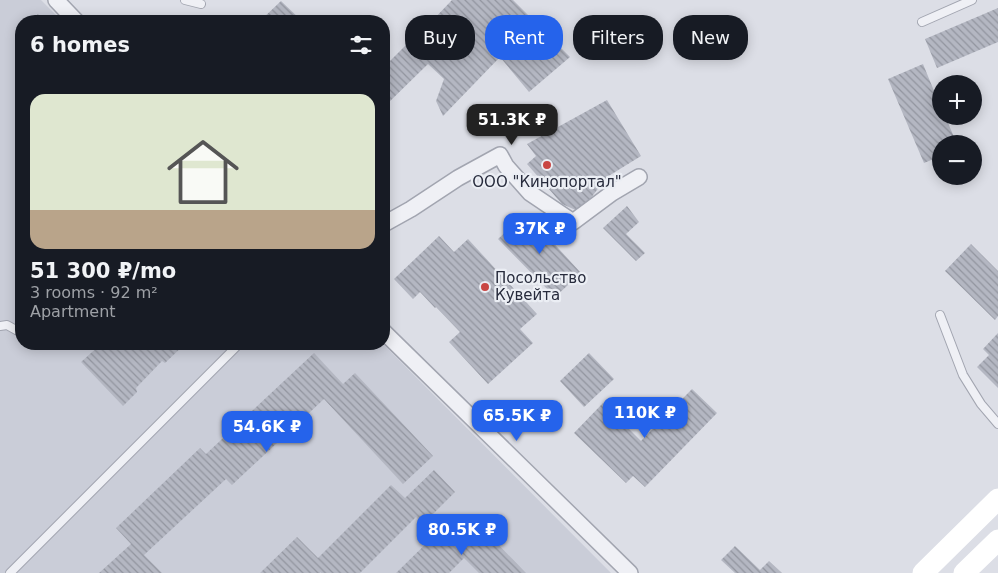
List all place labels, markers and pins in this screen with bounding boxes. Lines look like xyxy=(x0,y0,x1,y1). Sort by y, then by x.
pin: 51.3K ₽ xyxy=(466,104,558,146)
marker: ООО "Кинопортал" xyxy=(541,159,553,171)
place label: ООО "Кинопортал" xyxy=(472,173,622,191)
pin: 37K ₽ xyxy=(505,212,575,255)
place label: Посольство Кувейта xyxy=(495,269,586,304)
marker: Посольство Кувейта xyxy=(479,281,491,293)
pin: 110K ₽ xyxy=(604,396,686,439)
pin: 65.5K ₽ xyxy=(471,400,563,442)
pin: 54.6K ₽ xyxy=(221,410,313,453)
pin: 80.5K ₽ xyxy=(416,514,508,556)

